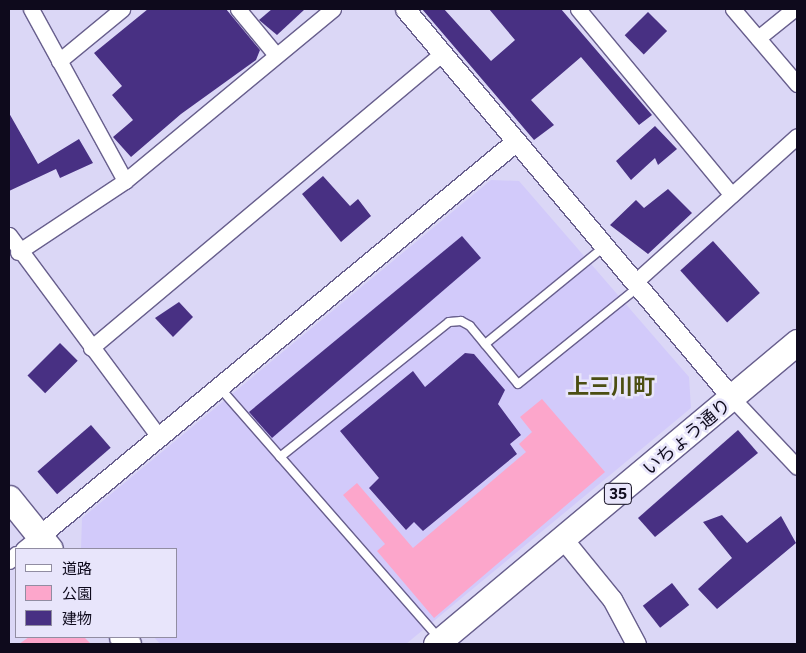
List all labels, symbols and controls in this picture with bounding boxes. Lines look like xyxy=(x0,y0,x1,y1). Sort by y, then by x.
district label: 上三川町 xyxy=(567,374,655,400)
street label: いちょう通り xyxy=(639,394,735,480)
road number: 35 xyxy=(603,480,633,508)
legend xyxy=(15,548,178,638)
text: 道路 xyxy=(62,560,92,578)
text: 公園 xyxy=(62,585,92,603)
text: 建物 xyxy=(62,610,92,628)

